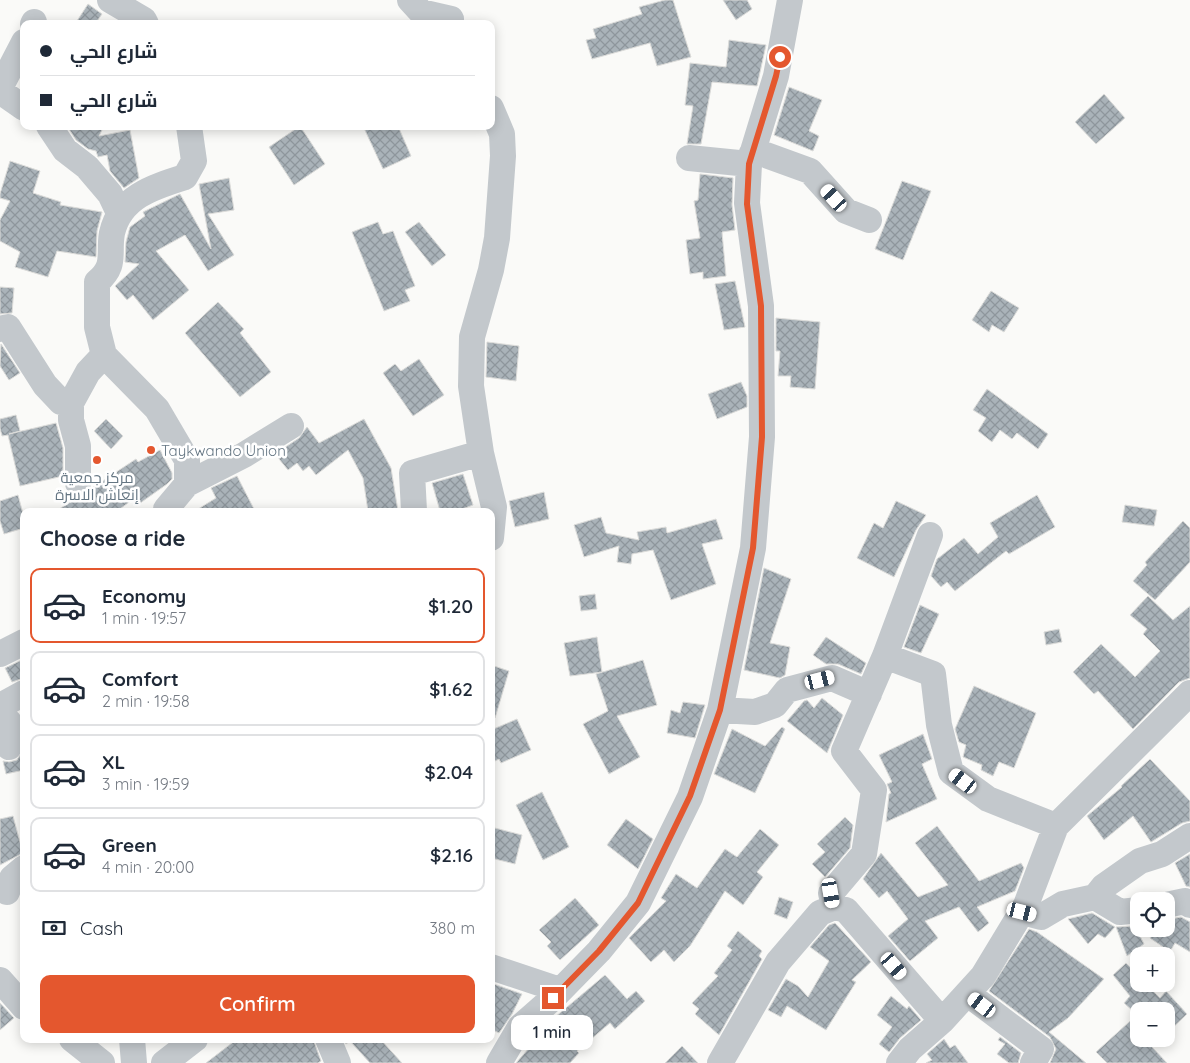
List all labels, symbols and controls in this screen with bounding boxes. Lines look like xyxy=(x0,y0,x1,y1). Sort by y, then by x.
text: شارع الحي xyxy=(70,39,158,63)
route start xyxy=(769,46,791,68)
text: شارع الحي xyxy=(70,88,158,112)
car xyxy=(818,182,849,214)
place label: Taykwando Union xyxy=(161,441,286,460)
marker: Taykwando Union xyxy=(145,444,157,456)
marker: مركز جمعية إنعاش الاسرة xyxy=(91,454,103,466)
place label: مركز جمعية إنعاش الاسرة xyxy=(55,468,139,505)
text: Choose a ride xyxy=(40,524,185,552)
icon: car xyxy=(42,583,87,628)
text: Economy xyxy=(102,584,186,608)
text: $1.20 xyxy=(428,594,473,618)
text: 1 min · 19:57 xyxy=(102,608,186,628)
icon: car xyxy=(42,666,87,711)
text: Comfort xyxy=(102,667,179,691)
car xyxy=(803,669,836,691)
text: $1.62 xyxy=(429,677,473,701)
text: 2 min · 19:58 xyxy=(102,691,190,711)
icon: car xyxy=(42,749,87,794)
text: XL xyxy=(102,750,125,774)
text: $2.04 xyxy=(425,760,473,784)
car xyxy=(946,766,979,796)
text: 3 min · 19:59 xyxy=(102,774,189,794)
icon: car xyxy=(42,832,87,877)
text: Green xyxy=(102,833,157,857)
text: $2.16 xyxy=(430,843,473,867)
text: 4 min · 20:00 xyxy=(102,857,194,877)
car xyxy=(821,877,840,909)
map controls xyxy=(1130,892,1175,1047)
button: locate xyxy=(1130,892,1175,937)
car xyxy=(1005,901,1038,923)
icon: cash xyxy=(40,914,68,942)
text: Cash xyxy=(80,916,124,940)
text: 380 m xyxy=(429,918,475,938)
button: + xyxy=(1130,947,1175,992)
car xyxy=(878,950,909,982)
button: Confirm xyxy=(40,975,475,1033)
route end xyxy=(542,987,564,1009)
car xyxy=(965,990,998,1020)
button: − xyxy=(1130,1002,1175,1047)
callout: 1 min xyxy=(512,1016,594,1050)
text: 1 min xyxy=(533,1022,571,1042)

